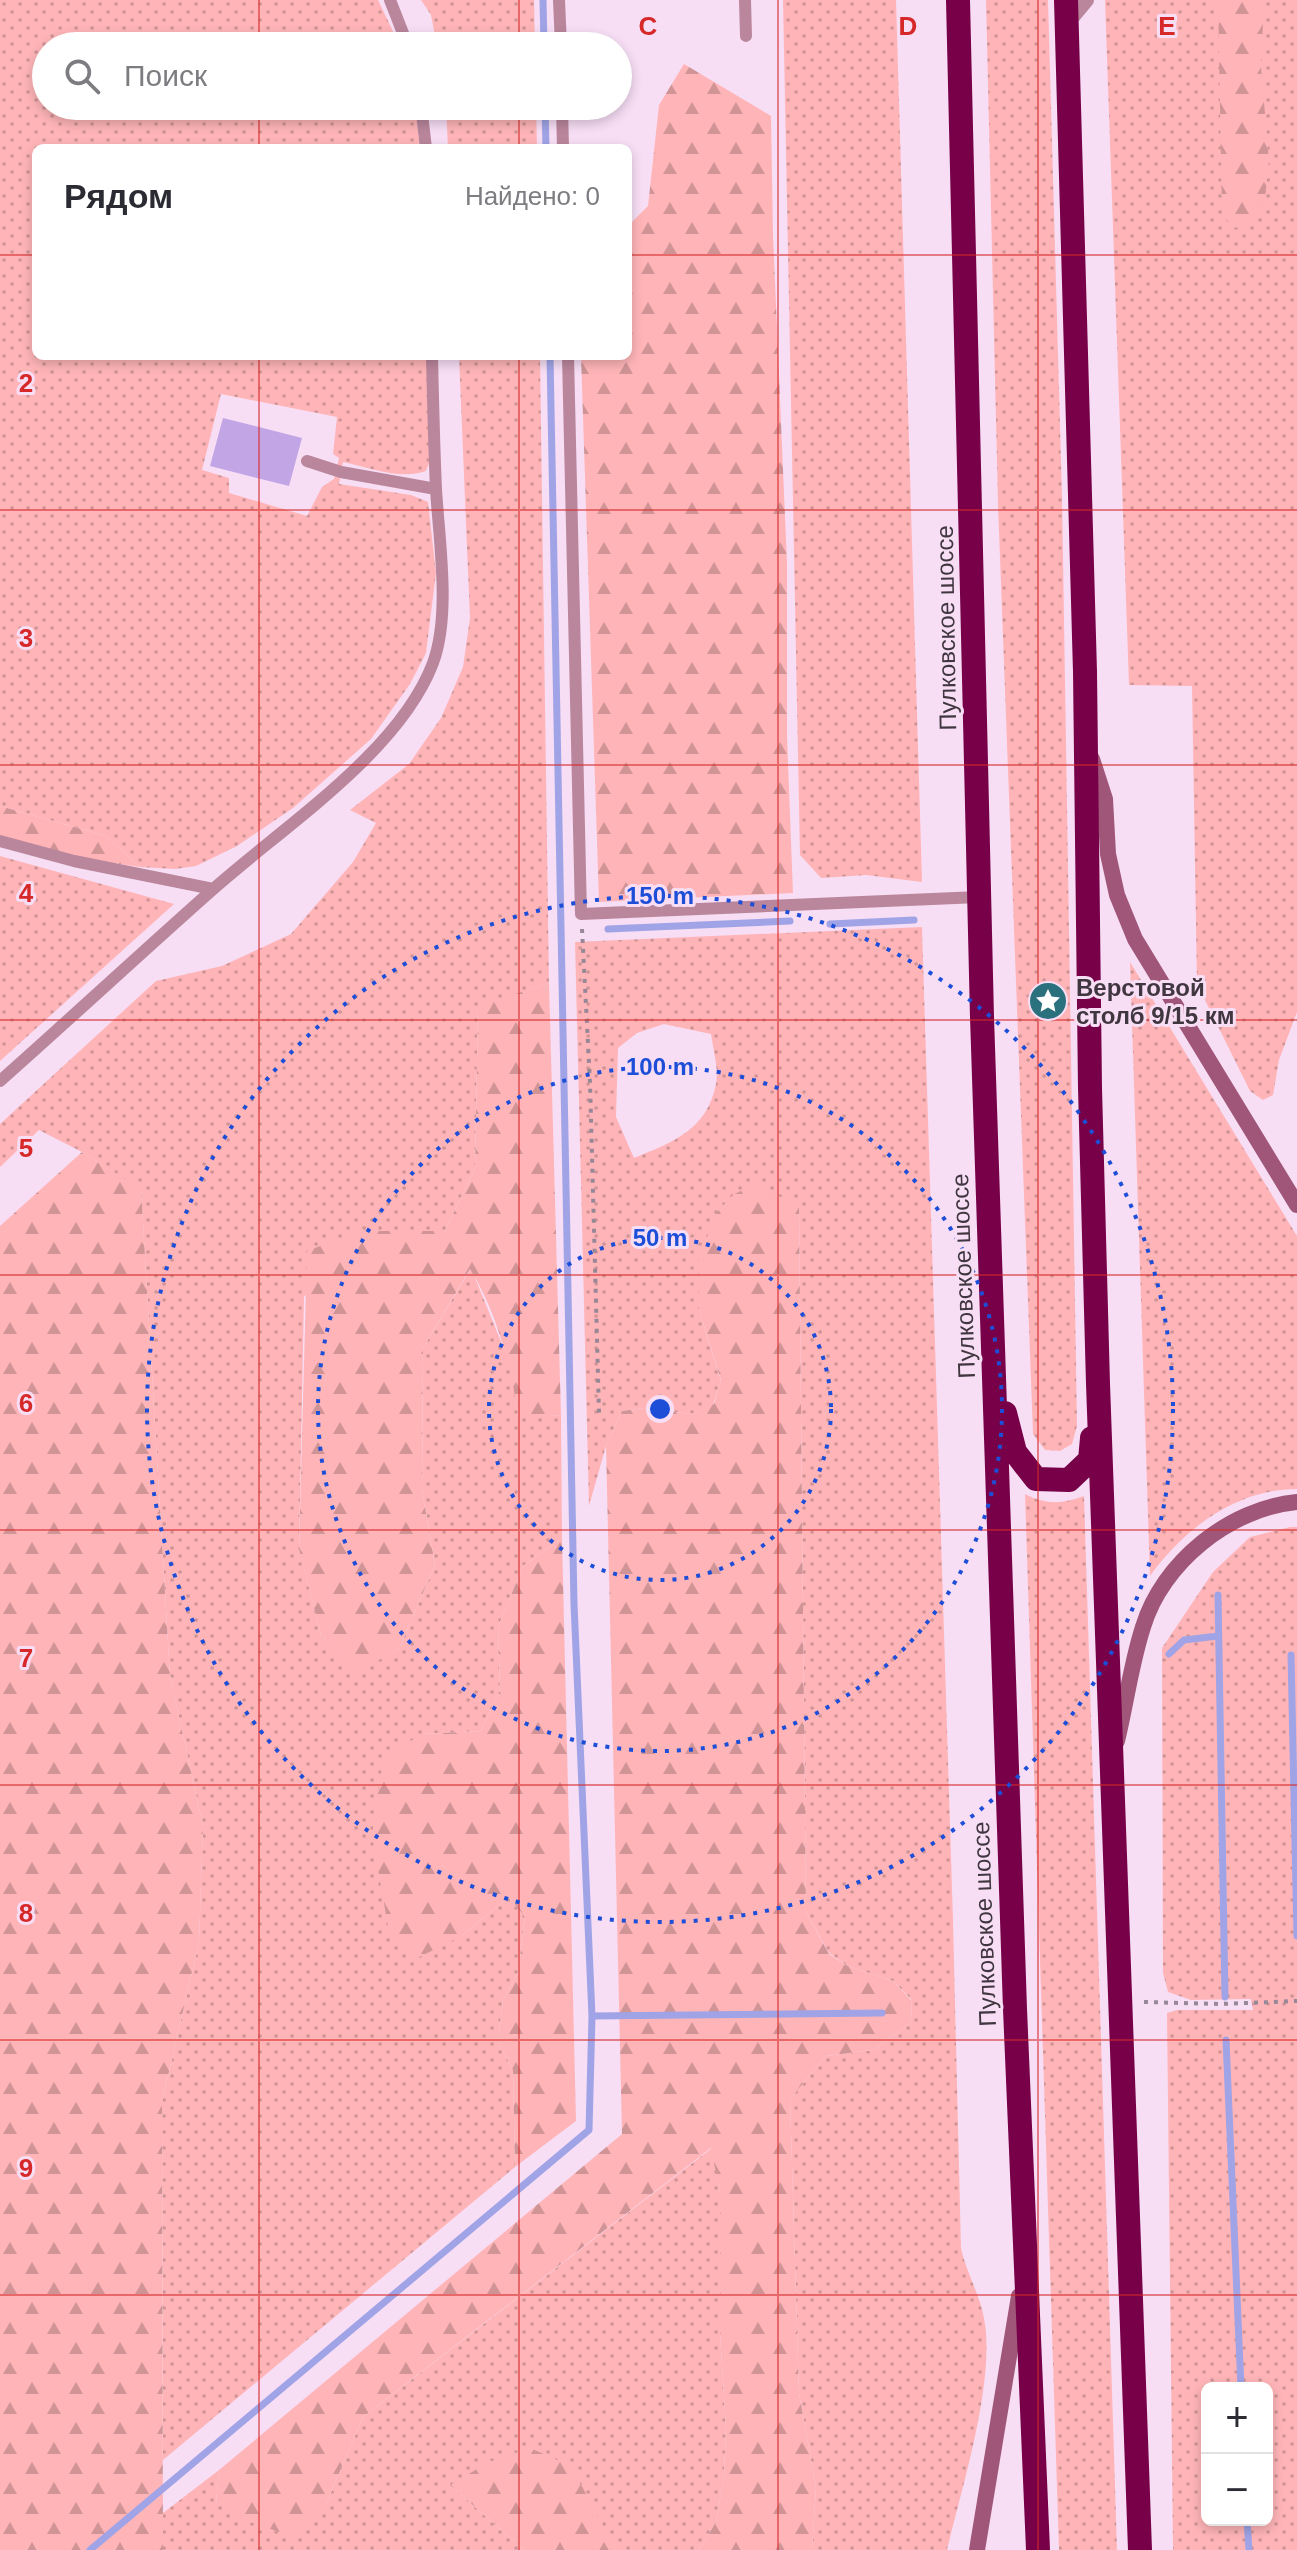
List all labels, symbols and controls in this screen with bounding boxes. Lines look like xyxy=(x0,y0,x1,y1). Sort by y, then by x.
text: C xyxy=(639,11,658,41)
text: D xyxy=(899,11,917,41)
text: E xyxy=(1158,11,1176,41)
search box xyxy=(32,32,632,120)
icon: search xyxy=(60,54,104,98)
text: Поиск xyxy=(124,59,207,92)
text: Рядом xyxy=(64,177,173,215)
text: Найдено: 0 xyxy=(465,181,600,211)
text: 2 xyxy=(19,368,33,398)
street label: Пулковское шоссе xyxy=(931,525,961,731)
text: 3 xyxy=(19,623,33,653)
text: 4 xyxy=(19,878,34,908)
text: 150 m xyxy=(626,882,694,909)
place label: Верстовой столб 9/15 км xyxy=(1076,974,1234,1029)
place icon: Верстовой столб 9/15 км xyxy=(1027,980,1069,1022)
text: 100 m xyxy=(626,1053,694,1080)
text: 5 xyxy=(19,1133,33,1163)
street label: Пулковское шоссе xyxy=(946,1173,980,1379)
text: 50 m xyxy=(633,1224,687,1251)
text: 6 xyxy=(19,1388,33,1418)
centre of rings xyxy=(646,1395,674,1423)
text: 7 xyxy=(19,1643,33,1673)
street label: Пулковское шоссе xyxy=(967,1821,1001,2027)
text: 8 xyxy=(19,1898,33,1928)
text: 9 xyxy=(19,2153,33,2183)
map controls xyxy=(1201,2382,1273,2526)
button: + xyxy=(1201,2382,1273,2454)
button: − xyxy=(1201,2454,1273,2526)

